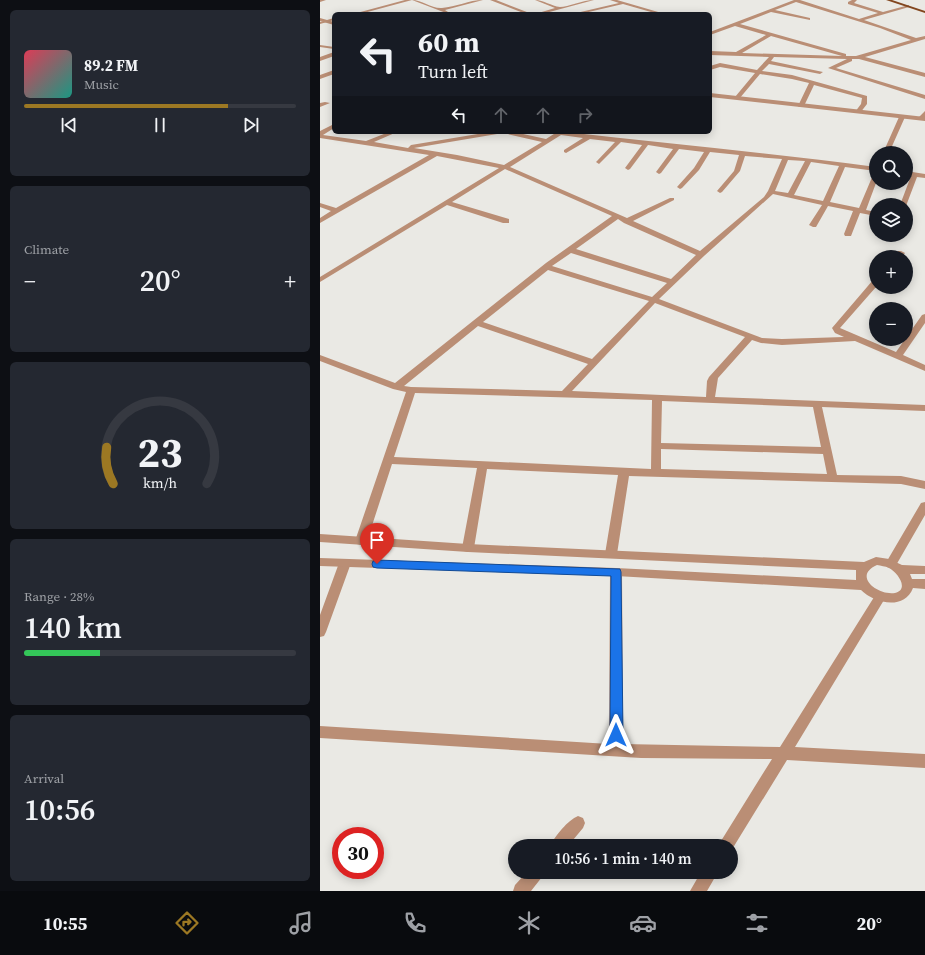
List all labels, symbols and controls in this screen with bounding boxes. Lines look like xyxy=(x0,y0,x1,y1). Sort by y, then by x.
text: 60 m xyxy=(418,23,480,61)
icon: left xyxy=(352,28,404,80)
text: 89.2 FM xyxy=(84,55,138,76)
text: Turn left xyxy=(418,59,488,84)
text: Music xyxy=(84,76,119,93)
icon: left xyxy=(448,104,470,126)
icon: ahead xyxy=(490,104,512,126)
icon: ahead xyxy=(532,104,554,126)
icon: right xyxy=(574,104,596,126)
icon: previous xyxy=(58,114,80,136)
icon: pause xyxy=(149,114,171,136)
icon: next xyxy=(240,114,262,136)
map controls xyxy=(869,146,913,346)
button: search xyxy=(869,146,913,190)
button: layers xyxy=(869,198,913,242)
text: Climate xyxy=(24,241,69,258)
button: + xyxy=(869,250,913,294)
text: 20° xyxy=(139,260,181,301)
text: − xyxy=(24,266,36,296)
text: + xyxy=(284,266,296,296)
button: − xyxy=(869,302,913,346)
text: 23 xyxy=(137,423,183,480)
text: km/h xyxy=(143,472,177,492)
pin xyxy=(360,523,394,564)
icon: arrive xyxy=(366,529,388,551)
text: Range · 28% xyxy=(24,588,95,605)
text: 140 km xyxy=(24,607,122,648)
position arrow xyxy=(595,714,637,756)
text: Arrival xyxy=(24,770,64,787)
text: 10:56 xyxy=(24,789,95,830)
speed limit sign: 30 xyxy=(332,827,384,879)
text: 10:56 · 1 min · 140 m xyxy=(555,848,691,869)
icon: directions xyxy=(173,909,201,937)
icon: music xyxy=(287,909,315,937)
icon: phone xyxy=(401,909,429,937)
icon: climate xyxy=(515,909,543,937)
icon: car xyxy=(629,909,657,937)
icon: filters xyxy=(743,909,771,937)
text: 10:55 xyxy=(43,911,87,936)
text: 20° xyxy=(857,911,882,936)

